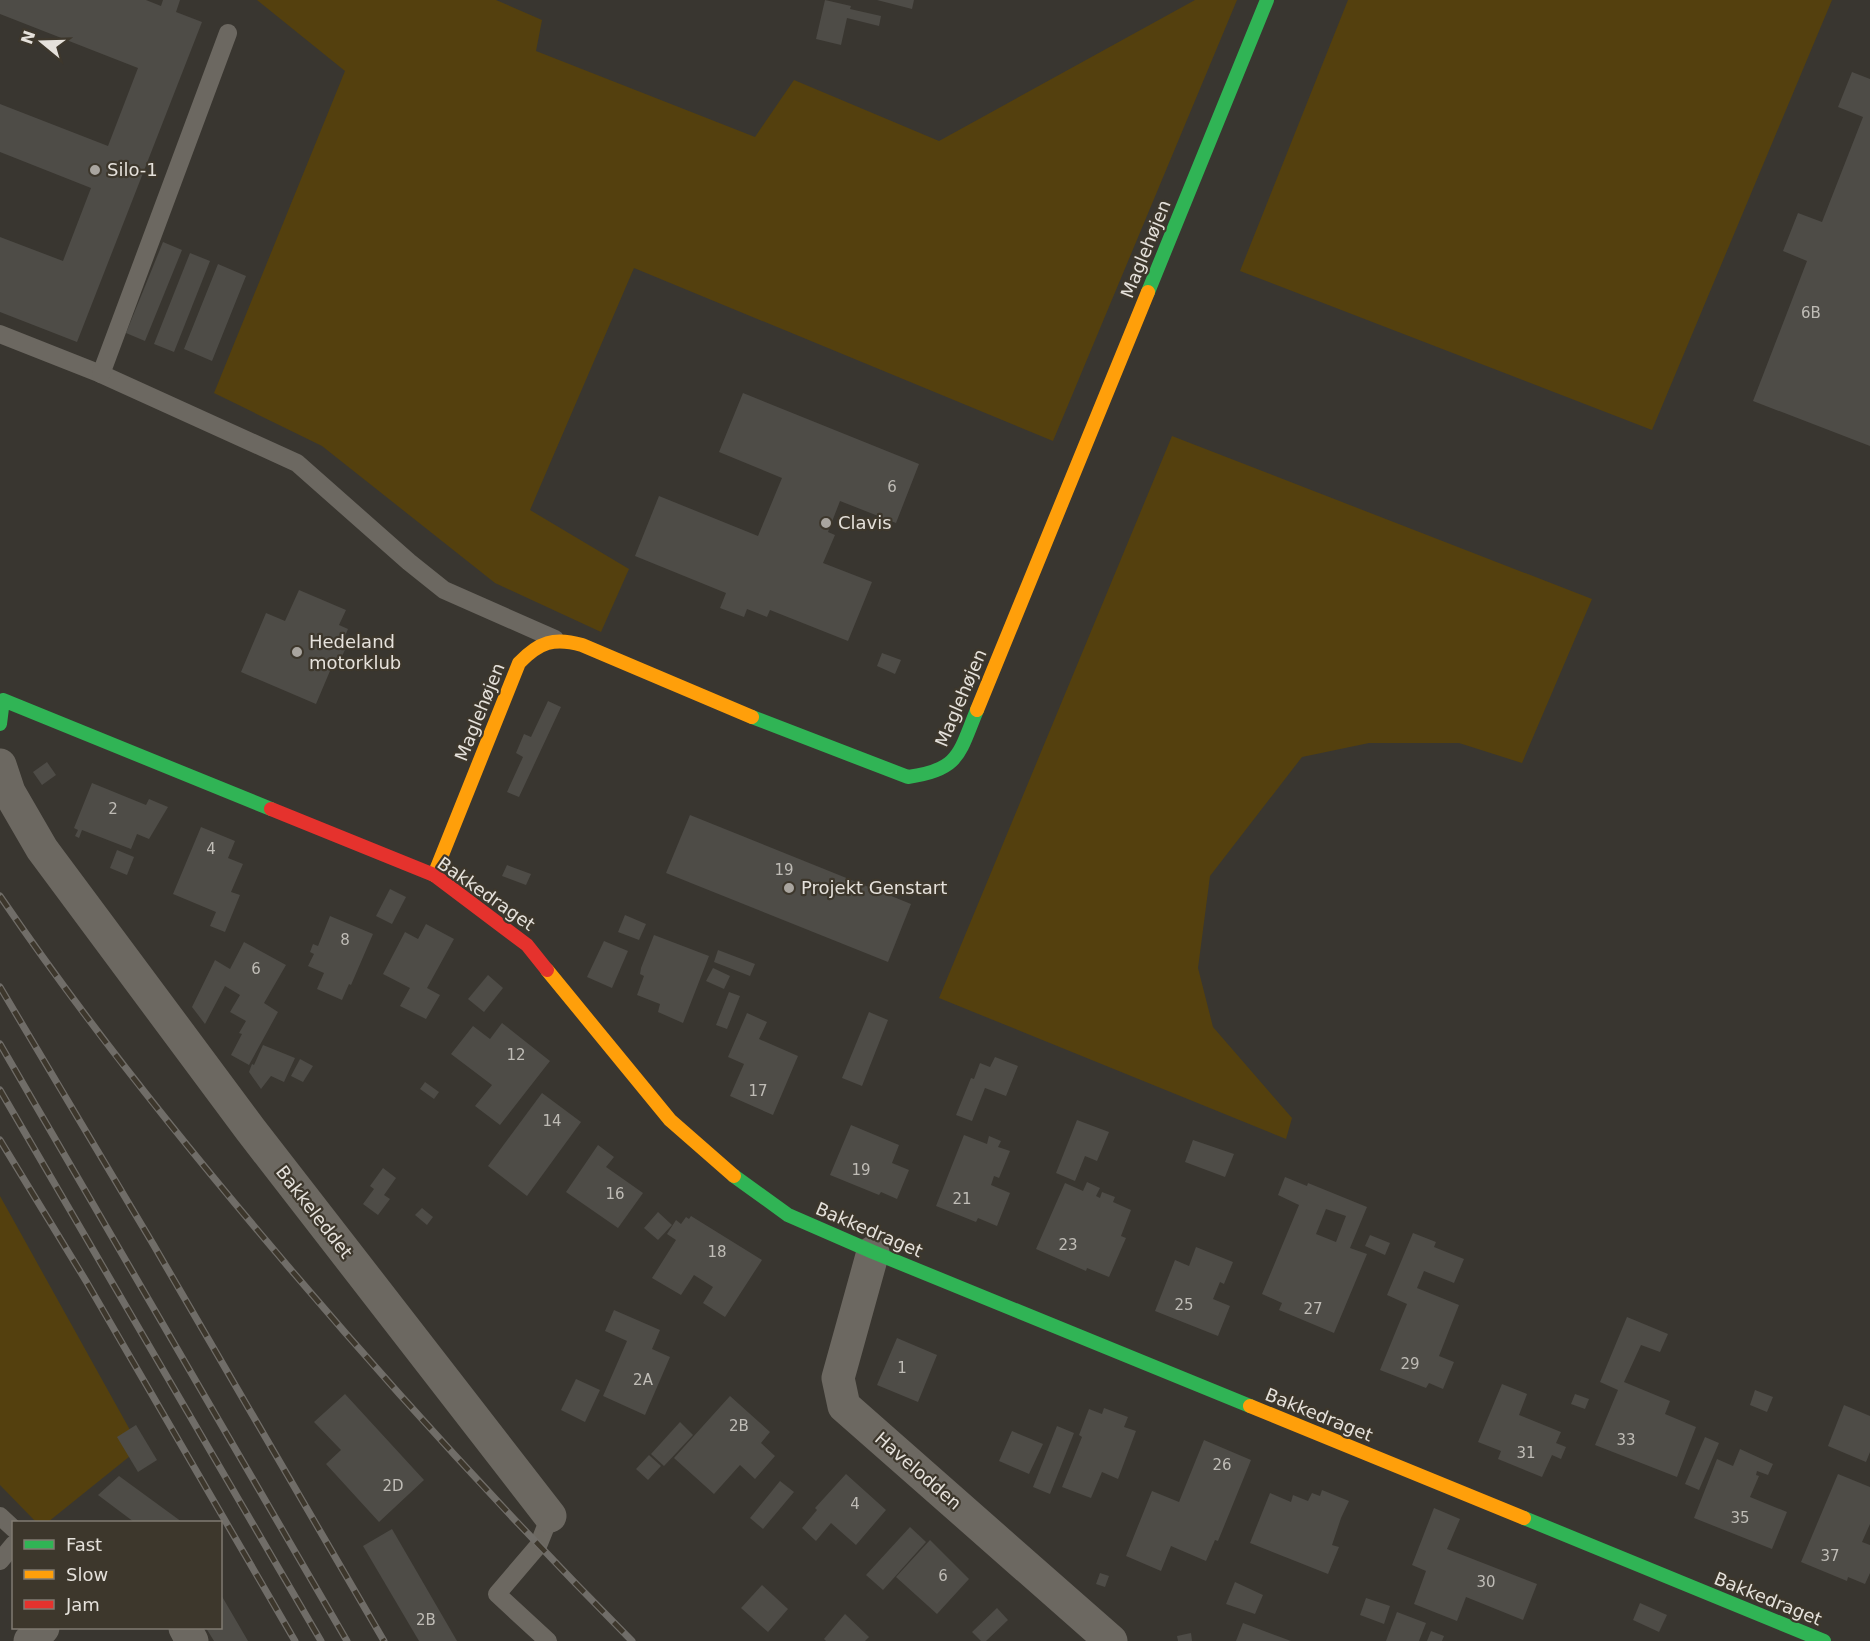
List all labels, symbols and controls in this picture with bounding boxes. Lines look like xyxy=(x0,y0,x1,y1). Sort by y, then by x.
north arrow xyxy=(12,12,72,72)
text: N xyxy=(17,28,39,47)
place label: Silo-1 xyxy=(107,159,158,180)
marker: Silo-1 xyxy=(88,163,102,177)
street label: Maglehøjen xyxy=(1116,197,1175,301)
house number: 6B xyxy=(1801,304,1821,322)
house number: 6 xyxy=(887,478,897,496)
place label: Clavis xyxy=(838,512,892,533)
marker: Clavis xyxy=(819,516,833,530)
place label: Hedeland motorklub xyxy=(309,631,401,673)
marker: Hedeland motorklub xyxy=(290,645,304,659)
street label: Maglehøjen xyxy=(931,646,991,750)
street label: Maglehøjen xyxy=(450,660,509,764)
house number: 2 xyxy=(108,800,118,818)
house number: 4 xyxy=(206,840,216,858)
street label: Bakkedraget xyxy=(434,852,539,935)
house number: 19 xyxy=(774,861,794,879)
place label: Projekt Genstart xyxy=(801,877,947,898)
marker: Projekt Genstart xyxy=(782,881,796,895)
house number: 8 xyxy=(340,931,350,949)
house number: 6 xyxy=(251,960,261,978)
house number: 12 xyxy=(506,1046,526,1064)
house number: 17 xyxy=(748,1082,768,1100)
house number: 14 xyxy=(542,1112,562,1130)
street label: Bakkeleddet xyxy=(272,1161,357,1262)
house number: 19 xyxy=(851,1161,871,1179)
house number: 16 xyxy=(605,1185,625,1203)
house number: 21 xyxy=(952,1190,972,1208)
street label: Bakkedraget xyxy=(813,1198,926,1261)
house number: 23 xyxy=(1058,1236,1078,1254)
house number: 18 xyxy=(707,1243,727,1261)
house number: 25 xyxy=(1174,1296,1194,1314)
house number: 27 xyxy=(1303,1300,1323,1318)
house number: 29 xyxy=(1400,1355,1420,1373)
house number: 1 xyxy=(897,1359,907,1377)
house number: 2A xyxy=(633,1371,654,1389)
street label: Bakkedraget xyxy=(1262,1383,1376,1446)
house number: 2B xyxy=(729,1417,749,1435)
street label: Havelodden xyxy=(871,1427,966,1514)
house number: 33 xyxy=(1616,1431,1636,1449)
house number: 31 xyxy=(1516,1444,1536,1462)
house number: 26 xyxy=(1212,1456,1232,1474)
house number: 2D xyxy=(382,1477,404,1495)
house number: 4 xyxy=(850,1495,860,1513)
house number: 35 xyxy=(1730,1509,1750,1527)
legend xyxy=(12,1521,222,1629)
text: Fast xyxy=(66,1534,102,1555)
house number: 37 xyxy=(1820,1547,1840,1565)
text: Slow xyxy=(66,1564,108,1585)
house number: 6 xyxy=(938,1567,948,1585)
street label: Bakkedraget xyxy=(1711,1567,1825,1630)
house number: 30 xyxy=(1476,1573,1496,1591)
text: Jam xyxy=(65,1594,100,1615)
house number: 2B xyxy=(416,1611,436,1629)

